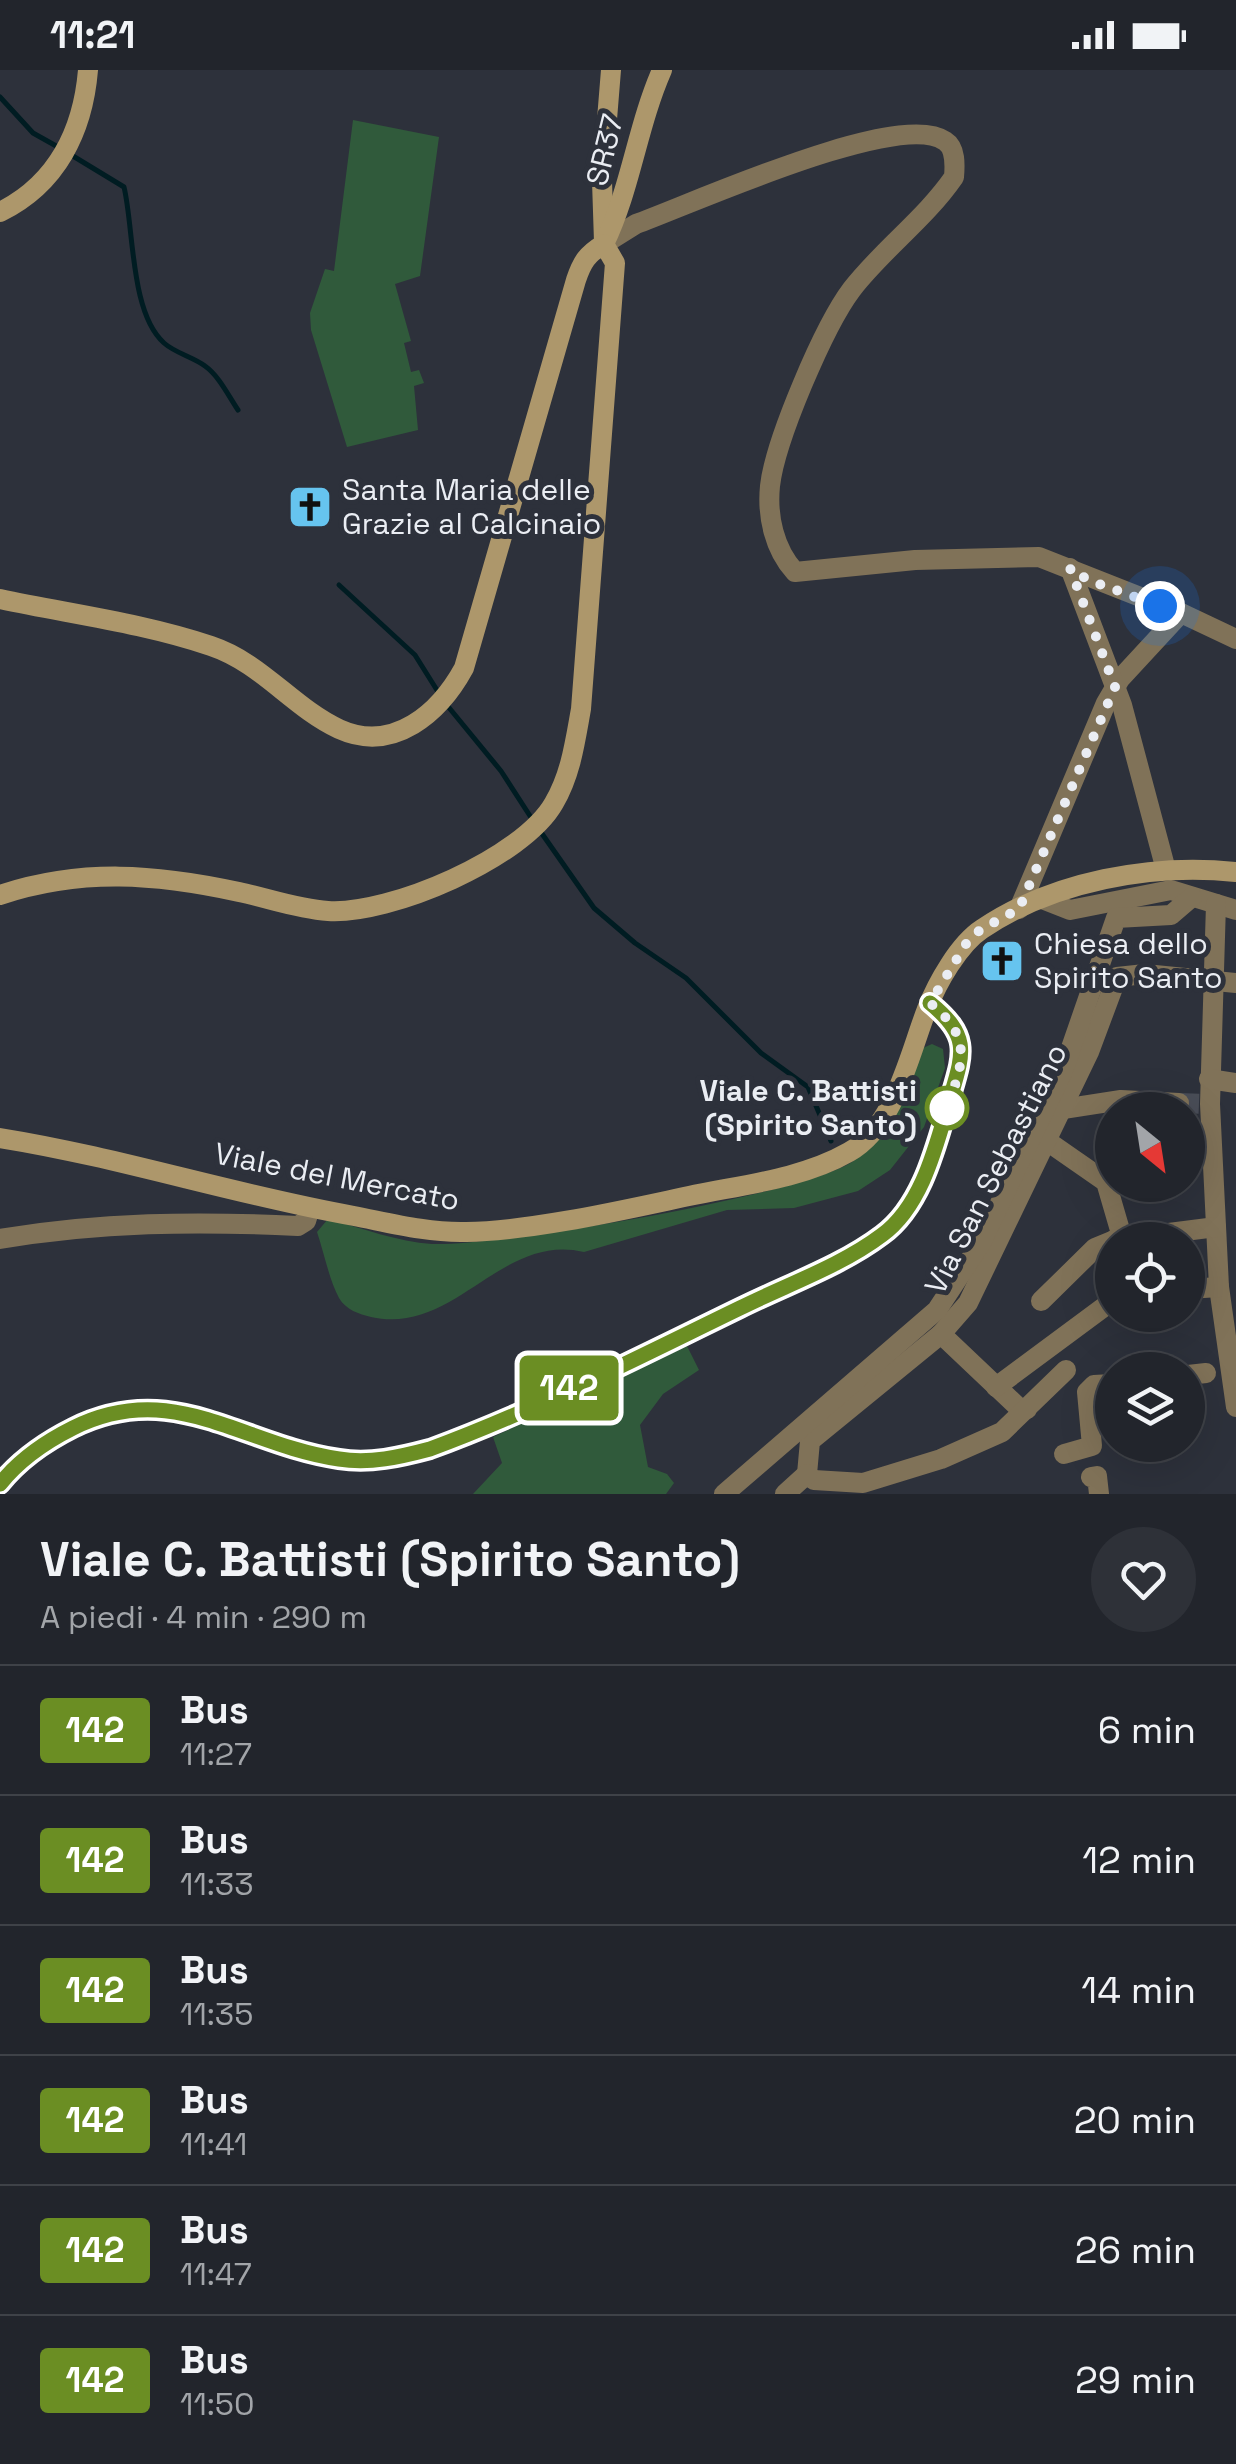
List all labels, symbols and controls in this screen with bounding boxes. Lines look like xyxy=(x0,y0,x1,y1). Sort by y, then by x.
text: 11:21 xyxy=(50,11,135,59)
street label: SR37 xyxy=(577,110,632,190)
place label: Santa Maria delle Grazie al Calcinaio xyxy=(342,470,601,543)
church icon: Santa Maria delle Grazie al Calcinaio xyxy=(287,484,333,530)
your location xyxy=(1135,581,1185,631)
place label: Chiesa dello Spirito Santo xyxy=(1034,924,1223,997)
church icon: Chiesa dello Spirito Santo xyxy=(979,938,1025,984)
street label: Via San Sebastiano xyxy=(916,1037,1076,1301)
place label: Viale C. Battisti (Spirito Santo) xyxy=(699,1071,917,1144)
marker: Viale C. Battisti (Spirito Santo) xyxy=(926,1087,968,1129)
north arrow xyxy=(1095,1092,1205,1202)
map controls xyxy=(1095,1092,1205,1462)
street label: Viale del Mercato xyxy=(211,1134,463,1219)
button: locate xyxy=(1095,1222,1205,1332)
button: layers xyxy=(1095,1352,1205,1462)
line badge: 142 xyxy=(512,1356,626,1420)
text: 142 xyxy=(540,1366,598,1410)
button: heart xyxy=(1091,1527,1196,1632)
text: Viale C. Battisti (Spirito Santo) xyxy=(40,1529,740,1590)
text: A piedi · 4 min · 290 m xyxy=(40,1597,367,1637)
text: Bus xyxy=(180,1686,249,1734)
text: 6 min xyxy=(1098,1706,1196,1754)
text: 142 xyxy=(66,1708,124,1752)
text: 11:27 xyxy=(180,1734,252,1774)
text: Bus xyxy=(180,1816,249,1864)
text: 12 min xyxy=(1082,1836,1196,1884)
text: 142 xyxy=(66,1838,124,1882)
text: 11:33 xyxy=(180,1864,254,1904)
text: Bus xyxy=(180,1946,249,1994)
text: 14 min xyxy=(1081,1966,1196,2014)
text: 142 xyxy=(66,1968,124,2012)
text: 11:35 xyxy=(180,1994,253,2034)
text: Bus xyxy=(180,2076,249,2124)
text: 20 min xyxy=(1074,2096,1196,2144)
text: 142 xyxy=(66,2098,124,2142)
text: 11:41 xyxy=(180,2124,247,2164)
text: Bus xyxy=(180,2206,249,2254)
text: 26 min xyxy=(1075,2226,1196,2274)
text: 142 xyxy=(66,2228,124,2272)
text: 11:47 xyxy=(180,2254,252,2294)
text: Bus xyxy=(180,2336,249,2384)
text: 29 min xyxy=(1075,2356,1196,2404)
text: 142 xyxy=(66,2358,124,2402)
text: 11:50 xyxy=(180,2384,255,2424)

